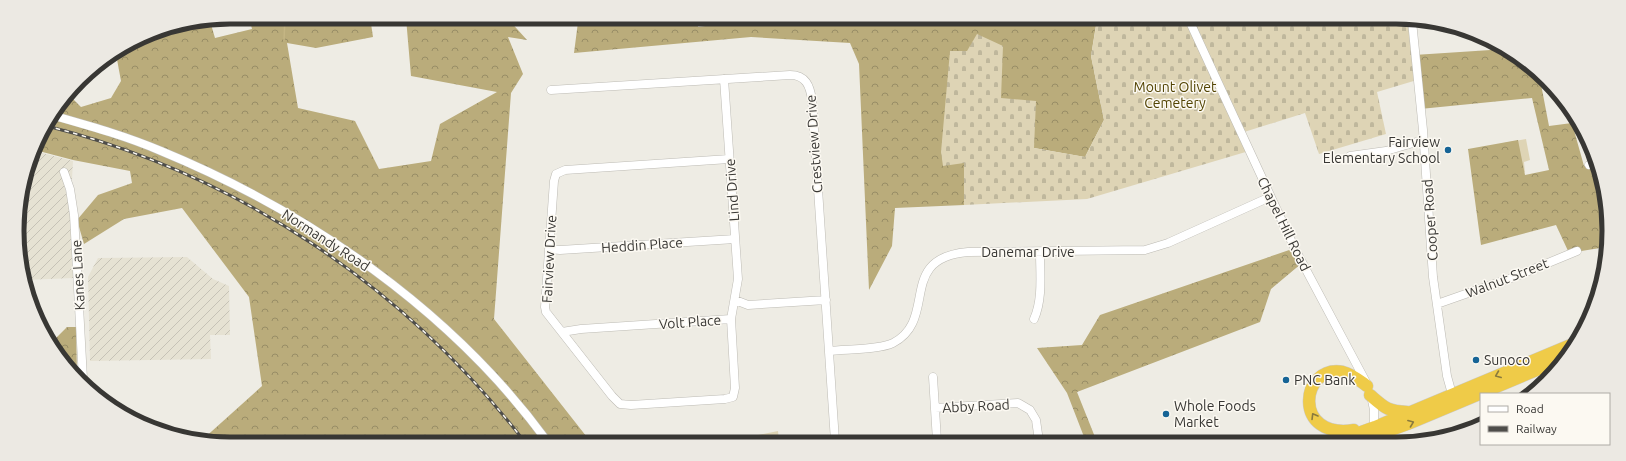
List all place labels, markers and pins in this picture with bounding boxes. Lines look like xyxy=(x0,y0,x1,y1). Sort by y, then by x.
place label: Fairview Elementary School xyxy=(1323,134,1440,166)
marker: Fairview Elementary School xyxy=(1443,145,1453,155)
place label: Sunoco xyxy=(1484,352,1530,368)
marker: Sunoco xyxy=(1471,355,1481,365)
place label: PNC Bank xyxy=(1294,372,1355,388)
marker: PNC Bank xyxy=(1281,375,1291,385)
place label: Whole Foods Market xyxy=(1174,398,1256,430)
marker: Whole Foods Market xyxy=(1161,409,1171,419)

